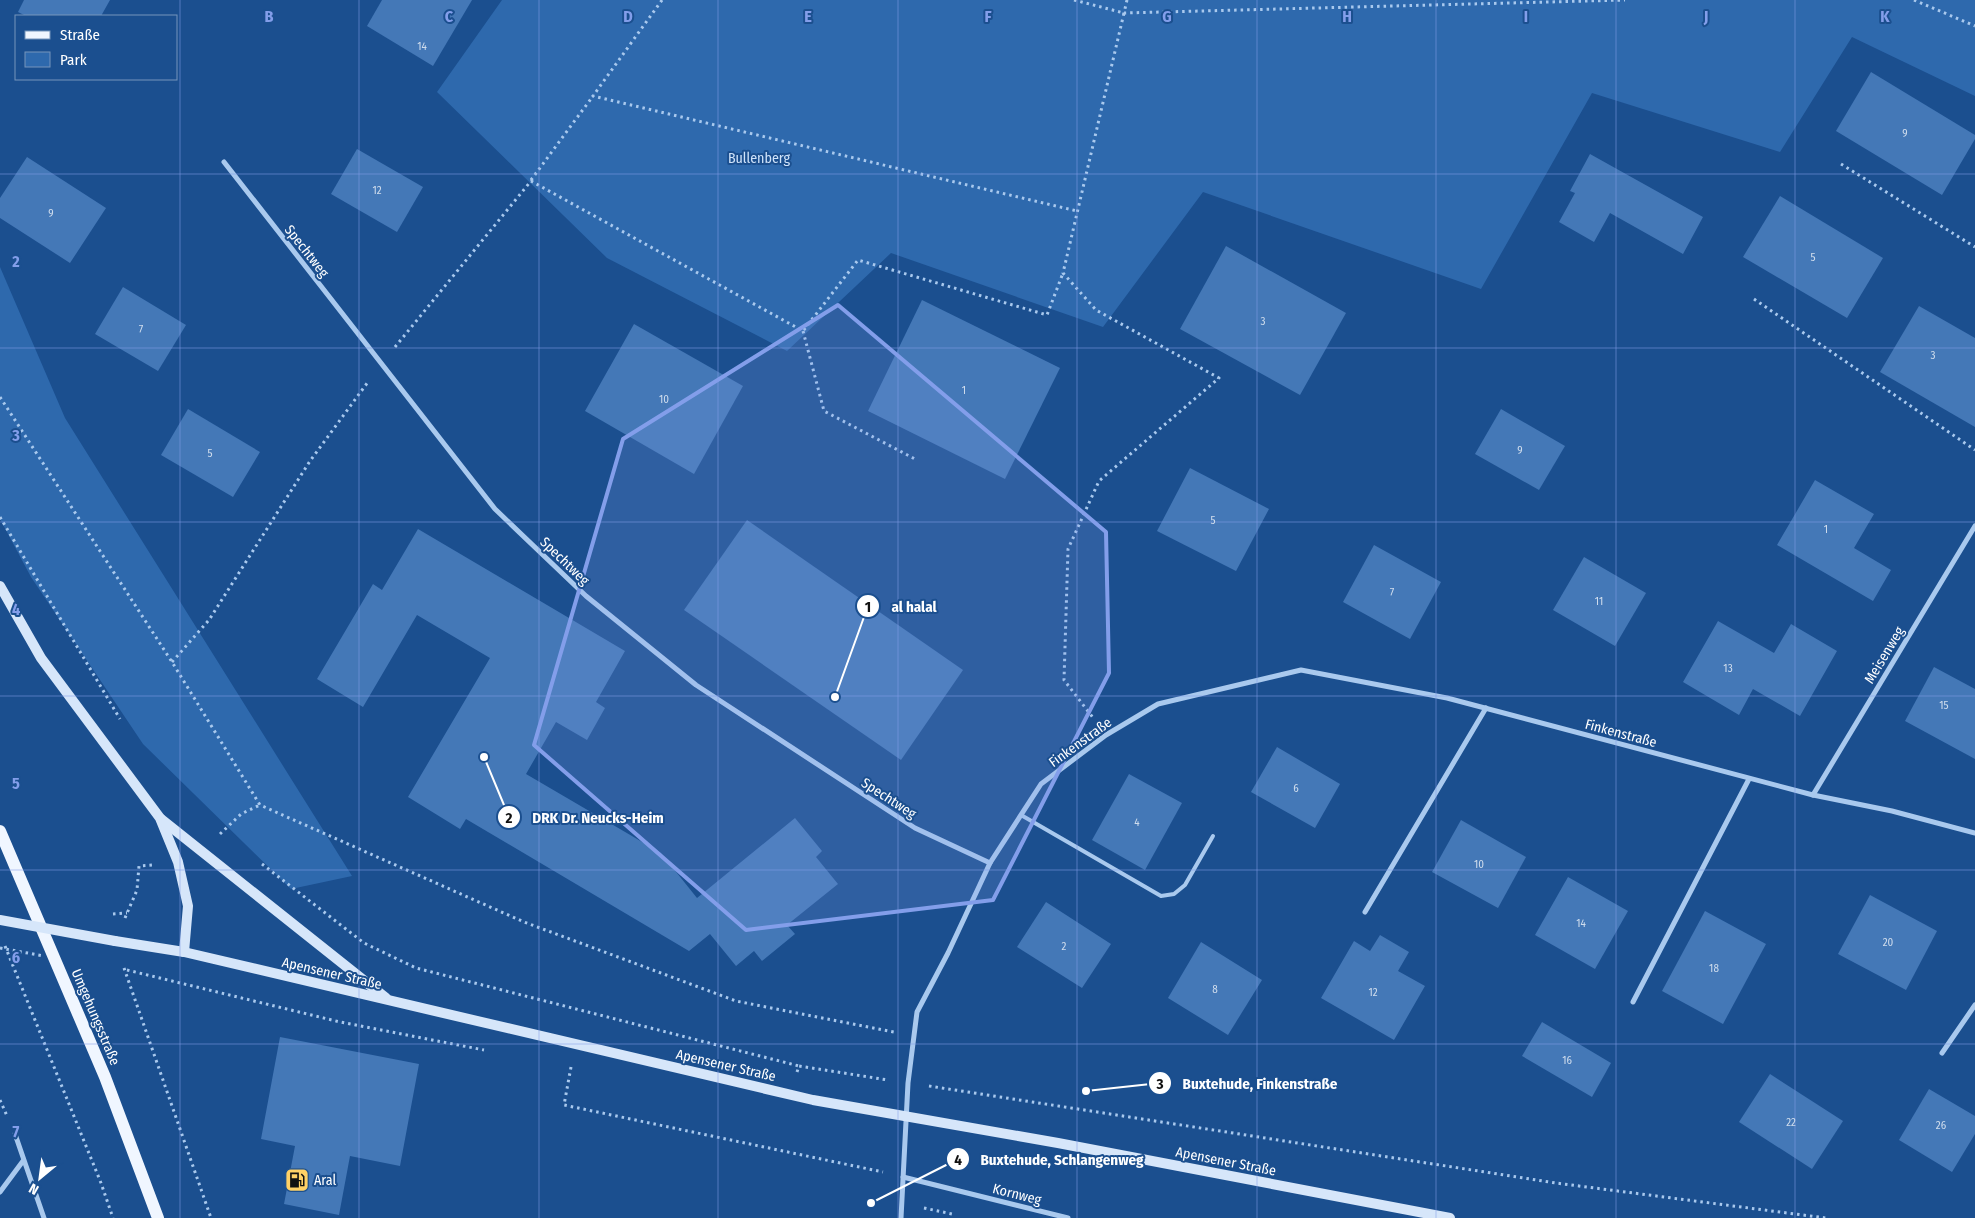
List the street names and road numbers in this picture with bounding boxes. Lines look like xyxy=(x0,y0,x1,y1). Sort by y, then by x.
street label: Spechtweg xyxy=(281,222,333,281)
street label: Spechtweg xyxy=(536,534,593,589)
street label: Meisenweg xyxy=(1861,623,1908,687)
street label: Finkenstraße xyxy=(1046,714,1115,771)
street label: Finkenstraße xyxy=(1583,716,1659,751)
street label: Spechtweg xyxy=(858,774,920,823)
street label: Apensener Straße xyxy=(280,954,383,993)
street label: Umgehungsstraße xyxy=(68,966,124,1068)
street label: Apensener Straße xyxy=(674,1046,777,1085)
street label: Apensener Straße xyxy=(1174,1143,1278,1180)
street label: Kornweg xyxy=(991,1180,1043,1209)

